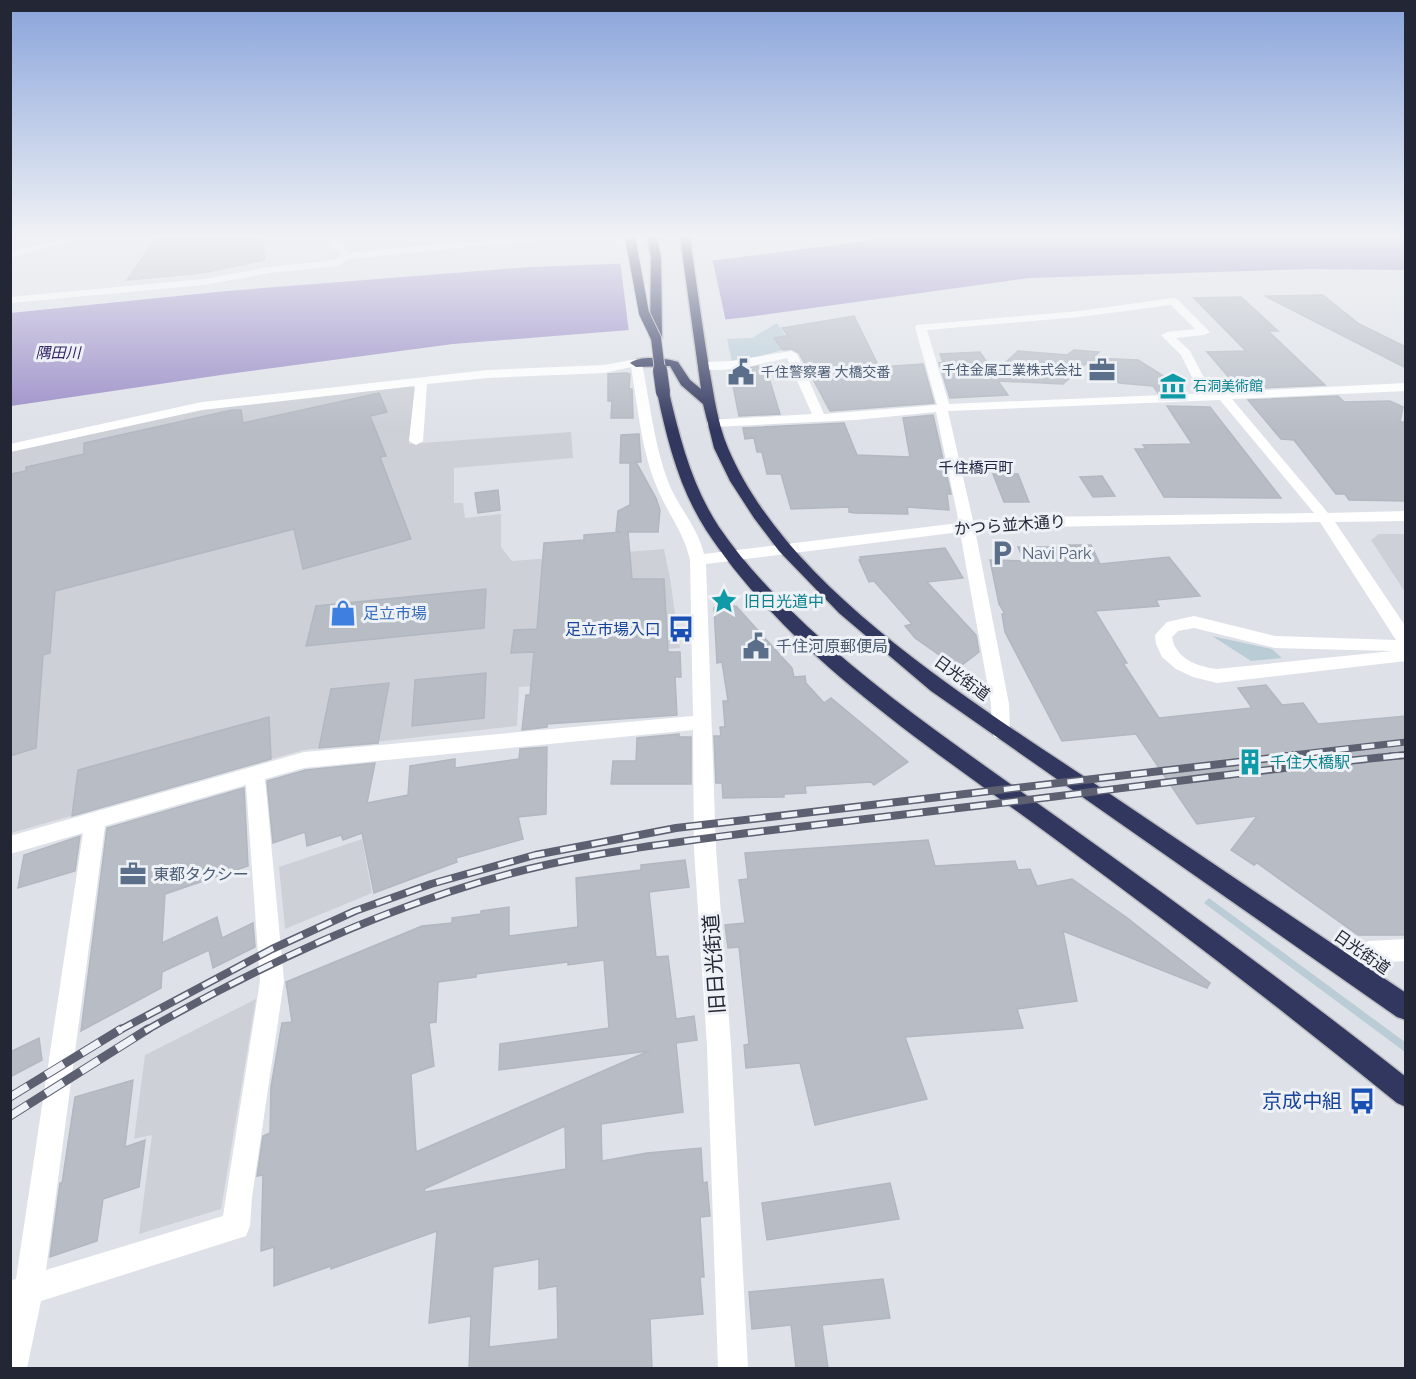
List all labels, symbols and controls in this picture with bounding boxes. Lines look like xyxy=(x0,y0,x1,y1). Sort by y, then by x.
water label: 隅田川 xyxy=(35,344,82,362)
office icon: 千住金属工業株式会社 xyxy=(1087,355,1117,385)
public building icon: 千住警察署 大橋交番 xyxy=(726,357,756,387)
place label: 千住金属工業株式会社 xyxy=(942,362,1082,378)
place label: 千住警察署 大橋交番 xyxy=(761,364,891,380)
museum icon: 石洞美術館 xyxy=(1158,371,1188,401)
place label: 石洞美術館 xyxy=(1193,378,1263,394)
district label: 千住橋戸町 xyxy=(938,459,1014,477)
street label: かつら並木通り xyxy=(953,512,1067,538)
parking icon: Navi Park xyxy=(987,538,1017,568)
place label: Navi Park xyxy=(1022,544,1092,563)
place icon: 旧日光道中 xyxy=(709,586,739,616)
place label: 旧日光道中 xyxy=(744,592,824,611)
shop icon: 足立市場 xyxy=(328,598,358,628)
place label: 足立市場 xyxy=(363,604,427,623)
bus stop icon: 足立市場入口 xyxy=(666,614,696,644)
place label: 足立市場入口 xyxy=(565,620,661,639)
public building icon: 千住河原郵便局 xyxy=(741,631,771,661)
place label: 千住河原郵便局 xyxy=(776,637,888,656)
street label: 日光街道 xyxy=(931,652,993,704)
building icon: 千住大橋駅 xyxy=(1235,747,1265,777)
place label: 千住大橋駅 xyxy=(1270,753,1350,772)
office icon: 東都タクシー xyxy=(118,859,148,889)
place label: 東都タクシー xyxy=(153,865,249,884)
street label: 旧日光街道 xyxy=(699,913,729,1015)
street label: 日光街道 xyxy=(1330,926,1394,978)
bus stop icon: 京成中組 xyxy=(1347,1086,1377,1116)
place label: 京成中組 xyxy=(1262,1089,1342,1113)

